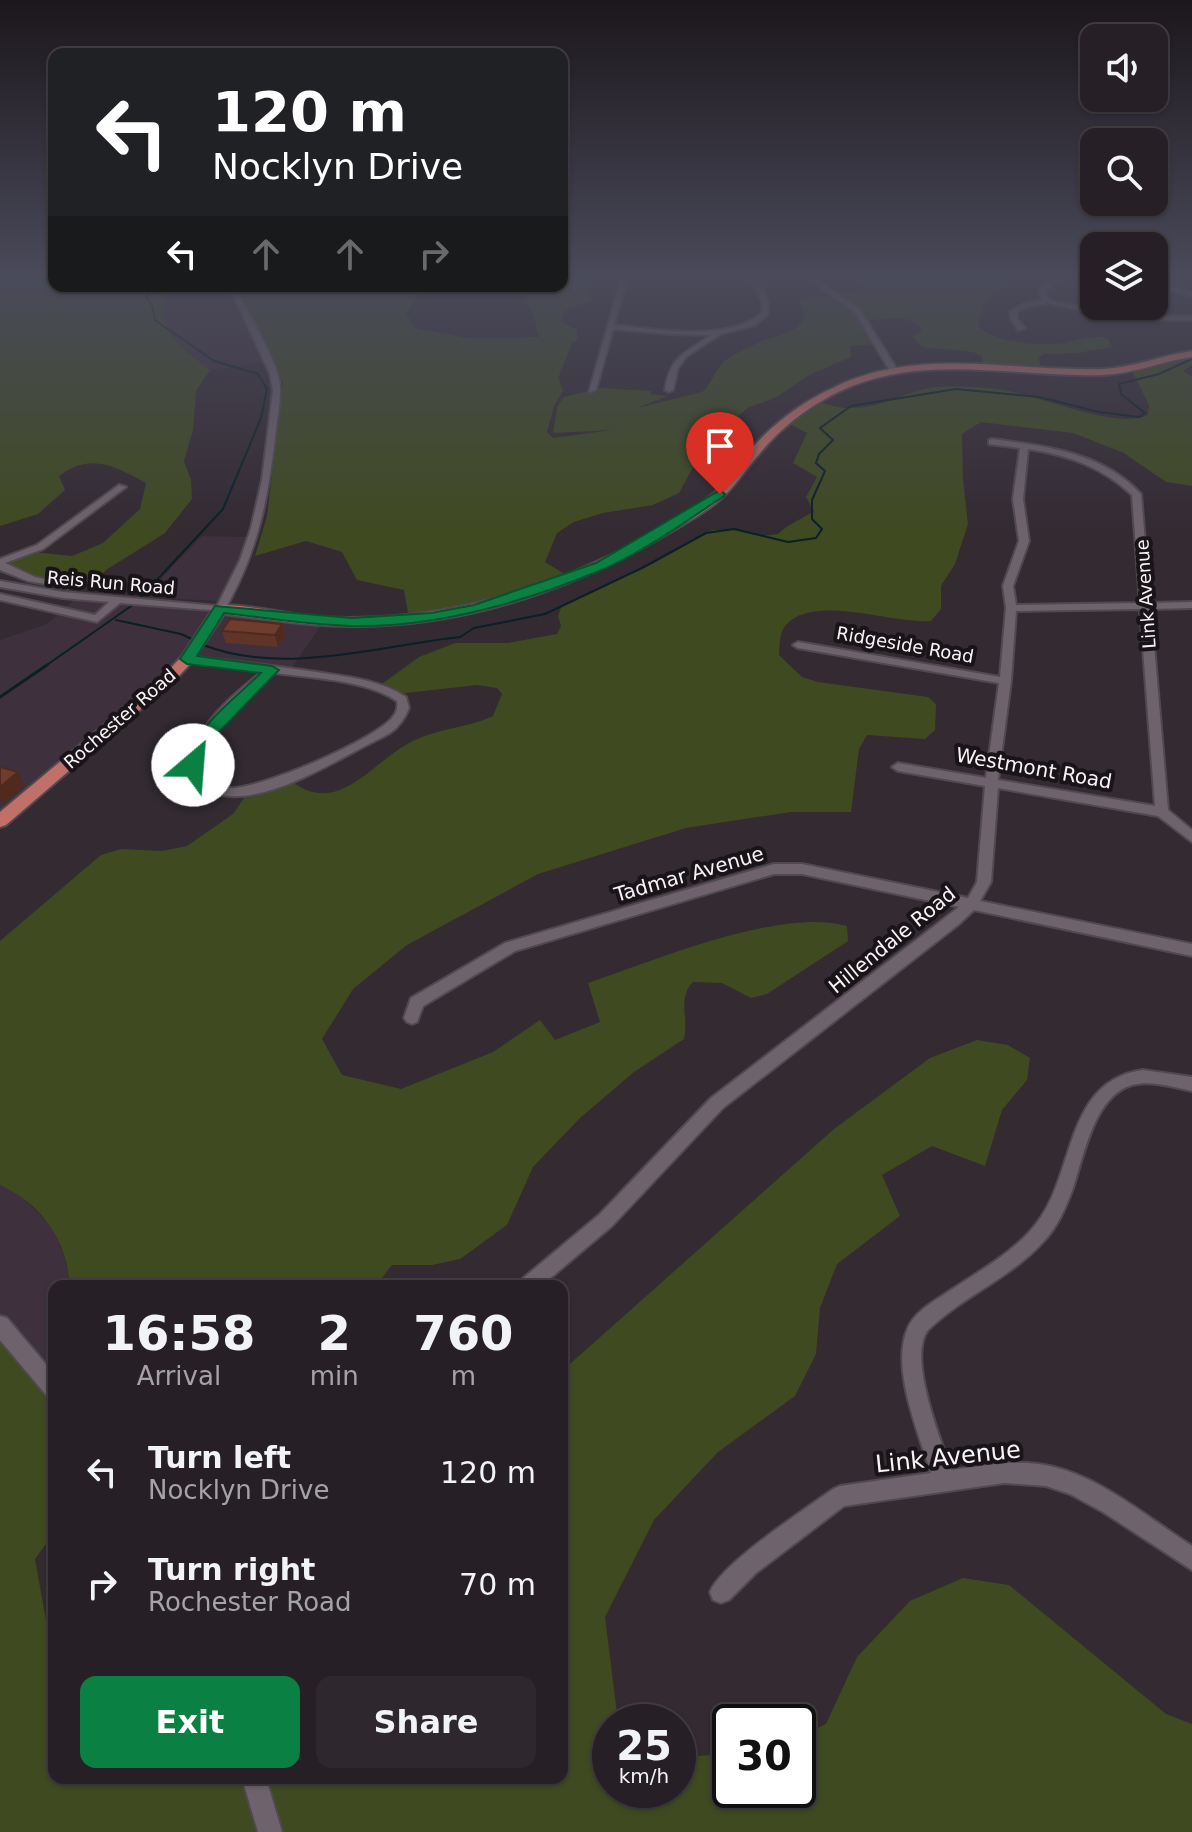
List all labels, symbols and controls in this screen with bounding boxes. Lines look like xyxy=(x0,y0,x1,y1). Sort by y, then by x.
map controls xyxy=(1080,24,1168,320)
button: sound xyxy=(1080,24,1168,112)
text: 120 m xyxy=(212,79,407,144)
icon: left xyxy=(80,80,184,184)
button: search xyxy=(1080,128,1168,216)
text: Nocklyn Drive xyxy=(212,146,463,187)
icon: left xyxy=(160,232,204,276)
icon: ahead xyxy=(244,232,288,276)
icon: ahead xyxy=(328,232,372,276)
icon: right xyxy=(412,232,456,276)
button: layers xyxy=(1080,232,1168,320)
pin xyxy=(686,412,754,494)
icon: arrive xyxy=(698,424,742,468)
street label: Link Avenue xyxy=(1131,539,1160,649)
street label: Reis Run Road xyxy=(46,566,176,599)
street label: Ridgeside Road xyxy=(835,622,975,667)
street label: Rochester Road xyxy=(60,664,180,773)
position arrow xyxy=(151,723,235,807)
street label: Westmont Road xyxy=(954,742,1114,794)
street label: Tadmar Avenue xyxy=(610,841,767,907)
street label: Hillendale Road xyxy=(824,882,960,998)
text: 16:58 xyxy=(102,1305,255,1361)
text: 2 xyxy=(318,1305,351,1361)
text: 760 xyxy=(413,1305,513,1361)
text: Arrival xyxy=(137,1361,221,1391)
text: min xyxy=(310,1361,359,1391)
text: m xyxy=(451,1361,476,1391)
street label: Link Avenue xyxy=(874,1435,1022,1479)
text: Turn left xyxy=(148,1440,291,1475)
icon: left xyxy=(80,1450,124,1494)
text: 120 m xyxy=(440,1455,536,1490)
text: Nocklyn Drive xyxy=(148,1475,329,1505)
text: Turn right xyxy=(148,1552,315,1587)
icon: right xyxy=(80,1562,124,1606)
text: 70 m xyxy=(459,1567,536,1602)
text: Rochester Road xyxy=(148,1587,352,1617)
button: Exit xyxy=(80,1676,300,1768)
button: Share xyxy=(316,1676,536,1768)
speed limit sign: 30 xyxy=(712,1704,816,1808)
text: 25 xyxy=(616,1723,672,1769)
text: km/h xyxy=(619,1764,669,1788)

